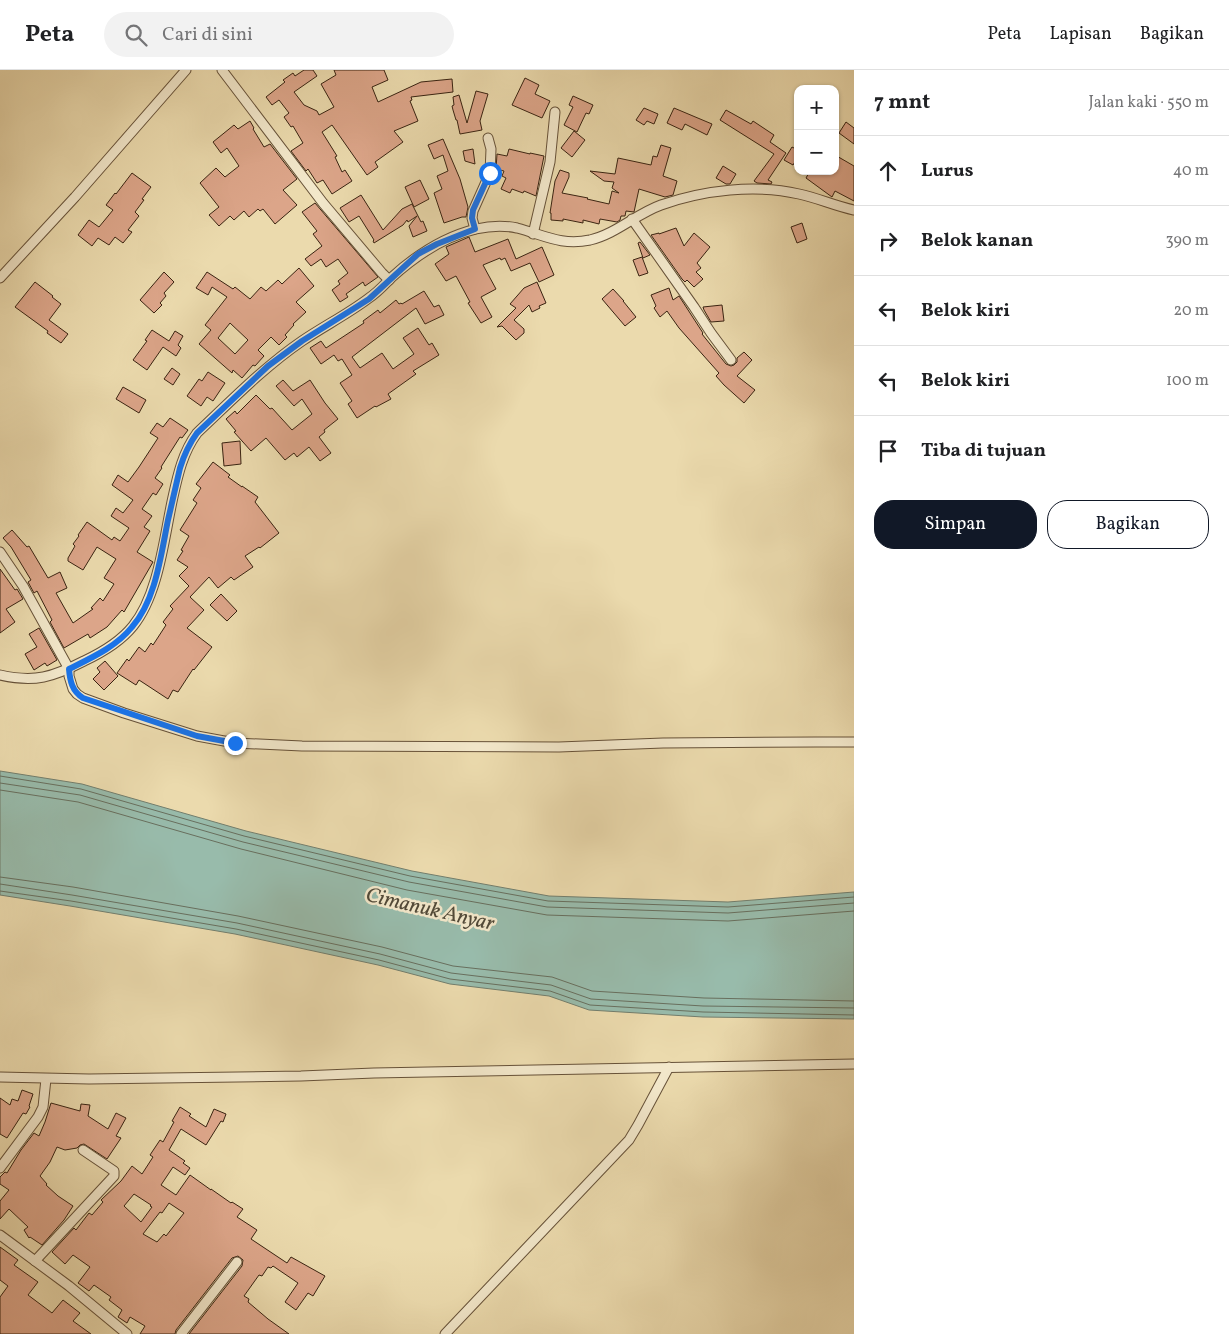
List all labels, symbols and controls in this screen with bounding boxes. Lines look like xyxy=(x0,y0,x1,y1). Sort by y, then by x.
search box xyxy=(104,12,454,57)
text: Peta xyxy=(25,18,74,52)
icon: search xyxy=(122,21,150,49)
text: Cari di sini xyxy=(162,22,253,48)
text: Peta xyxy=(988,22,1021,47)
text: Lapisan xyxy=(1049,22,1112,47)
text: Bagikan xyxy=(1140,22,1204,47)
map controls xyxy=(794,85,839,175)
button: + xyxy=(794,85,839,130)
text: 7 mnt xyxy=(874,88,930,117)
text: Jalan kaki · 550 m xyxy=(1088,92,1209,114)
button: − xyxy=(794,130,839,175)
icon: ahead xyxy=(874,157,902,185)
text: Lurus xyxy=(921,158,973,184)
text: 40 m xyxy=(1173,160,1209,182)
route start xyxy=(479,162,502,185)
icon: right xyxy=(874,227,902,255)
text: Belok kanan xyxy=(921,228,1033,254)
text: 390 m xyxy=(1166,230,1209,252)
icon: left xyxy=(874,297,902,325)
text: Belok kiri xyxy=(921,298,1010,324)
text: 20 m xyxy=(1174,300,1209,322)
icon: left xyxy=(874,367,902,395)
text: Belok kiri xyxy=(921,368,1010,394)
text: 100 m xyxy=(1166,370,1209,392)
icon: arrive xyxy=(874,437,902,465)
text: Tiba di tujuan xyxy=(921,438,1046,464)
button: Simpan xyxy=(874,500,1037,549)
button: Bagikan xyxy=(1047,500,1209,549)
route end xyxy=(224,732,247,755)
water label: Cimanuk Anyar xyxy=(363,881,497,939)

